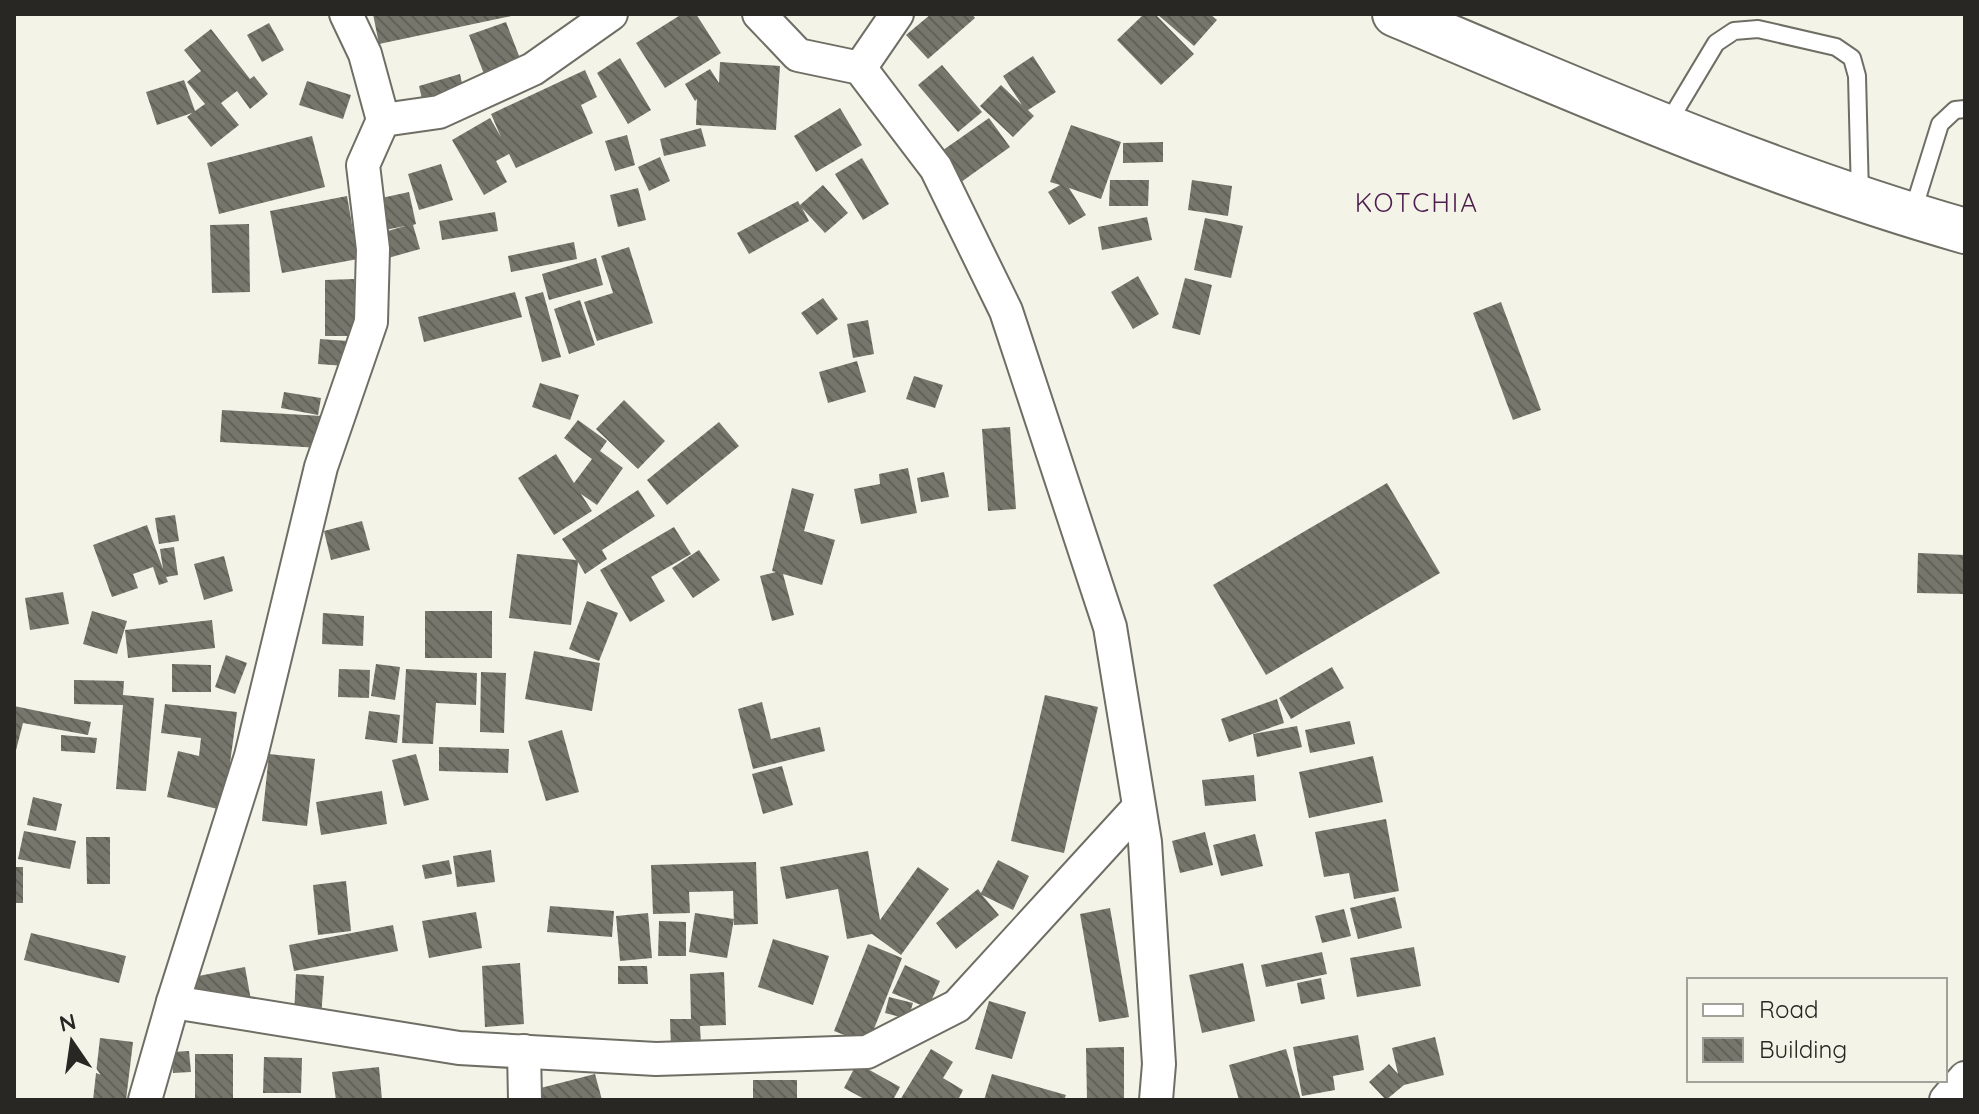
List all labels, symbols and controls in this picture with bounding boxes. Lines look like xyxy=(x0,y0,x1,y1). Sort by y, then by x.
district label: KOTCHIA xyxy=(1355,186,1479,219)
legend xyxy=(1687,978,1947,1082)
text: Road xyxy=(1759,994,1819,1024)
north arrow xyxy=(32,1002,112,1082)
text: N xyxy=(56,1007,79,1038)
text: Building xyxy=(1759,1034,1847,1064)

